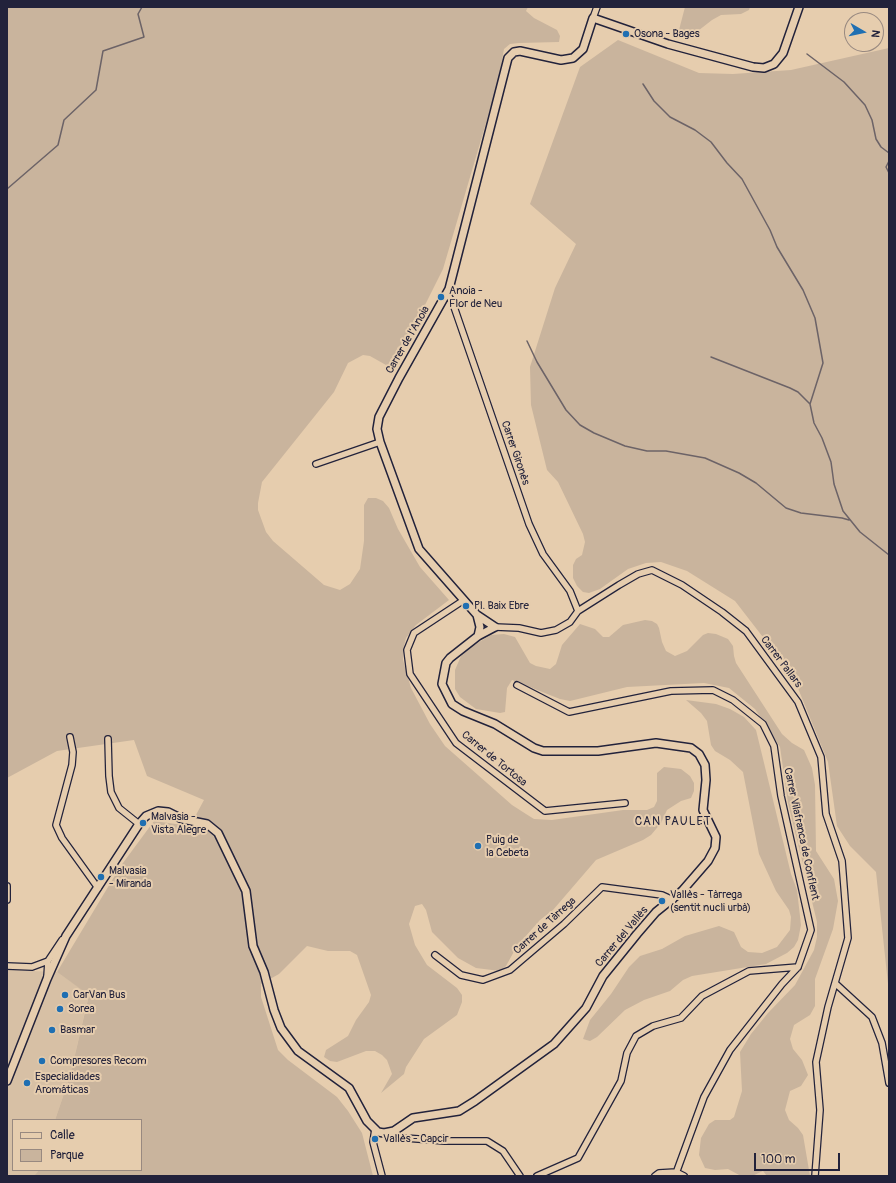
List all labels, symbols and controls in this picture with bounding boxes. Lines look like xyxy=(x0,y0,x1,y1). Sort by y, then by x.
north arrow xyxy=(844,12,884,52)
place label: Osona - Bages xyxy=(634,27,700,41)
marker: Osona - Bages xyxy=(621,29,631,39)
text: N xyxy=(868,29,882,38)
place label: Anoia - Flor de Neu xyxy=(449,284,502,310)
marker: Anoia - Flor de Neu xyxy=(436,292,446,302)
street label: Carrer de l'Anoia xyxy=(383,304,433,376)
street label: Carrer Gironès xyxy=(498,419,532,487)
place label: Pl. Baix Ebre xyxy=(474,599,529,613)
marker: Pl. Baix Ebre xyxy=(461,601,471,611)
street label: Carrer Pallars xyxy=(757,634,805,690)
street label: Carrer de Tortosa xyxy=(459,729,529,789)
street label: Carrer Vilafranca de Conflent xyxy=(781,767,821,901)
place label: Malvasia - Vista Alegre xyxy=(151,810,206,836)
district label: CAN PAULET xyxy=(635,815,711,829)
marker: Malvasia - Vista Alegre xyxy=(138,818,148,828)
place label: Puig de la Cebeta xyxy=(486,833,529,859)
marker: Puig de la Cebeta xyxy=(473,841,483,851)
place label: Malvasia - Miranda xyxy=(109,864,151,890)
marker: Malvasia - Miranda xyxy=(96,872,106,882)
place label: Vallès - Tàrrega (sentit nucli urbà) xyxy=(670,888,751,914)
street label: Carrer de Tàrrega xyxy=(511,895,579,957)
marker: Vallès - Tàrrega (sentit nucli urbà) xyxy=(657,896,667,906)
street label: Carrer del Vallès xyxy=(593,904,651,970)
place label: CarVan Bus xyxy=(73,988,125,1002)
marker: CarVan Bus xyxy=(60,990,70,1000)
place label: Sorea xyxy=(68,1002,95,1016)
marker: Sorea xyxy=(55,1004,65,1014)
place label: Basmar xyxy=(60,1023,95,1037)
marker: Basmar xyxy=(47,1025,57,1035)
place label: Compresores Recom xyxy=(50,1054,146,1068)
marker: Compresores Recom xyxy=(37,1056,47,1066)
place label: Especialidades Aromáticas xyxy=(35,1070,100,1096)
marker: Especialidades Aromáticas xyxy=(22,1078,32,1088)
legend xyxy=(12,1119,142,1171)
text: Calle xyxy=(50,1128,75,1143)
place label: Vallès - Capcir xyxy=(383,1132,449,1146)
marker: Vallès - Capcir xyxy=(370,1134,380,1144)
scale bar xyxy=(756,1145,842,1171)
text: Parque xyxy=(50,1148,84,1163)
text: 100 m xyxy=(761,1152,795,1167)

